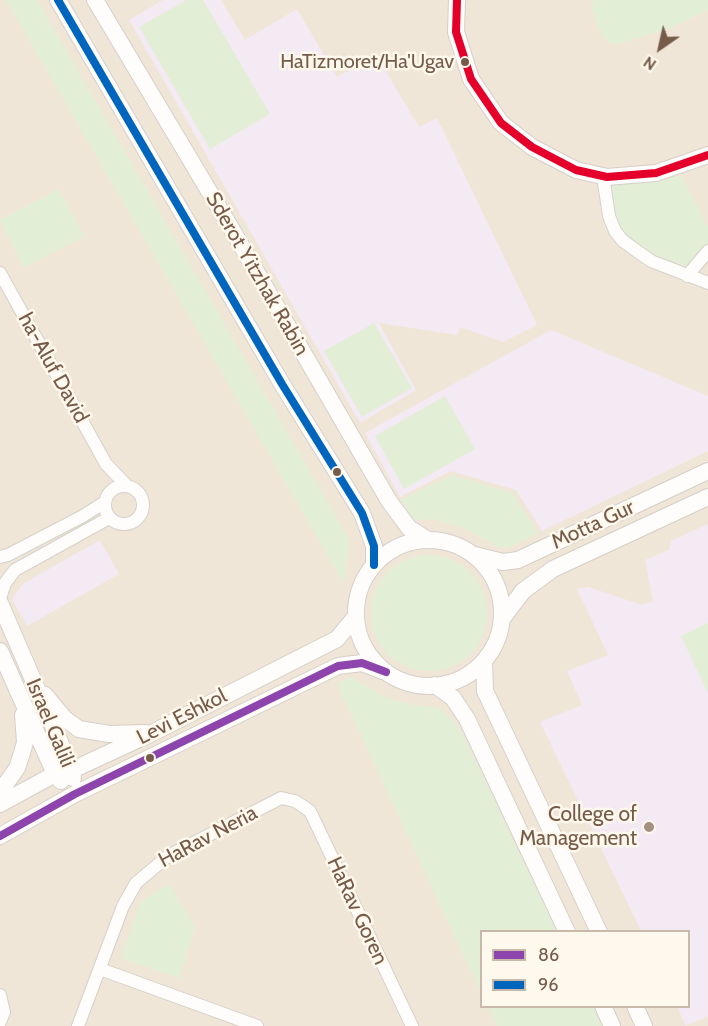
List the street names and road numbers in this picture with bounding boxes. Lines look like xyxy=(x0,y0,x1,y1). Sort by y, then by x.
street label: Sderot Yitzhak Rabin xyxy=(200,188,314,360)
street label: ha-Aluf David xyxy=(12,309,94,427)
street label: Motta Gur xyxy=(547,495,639,555)
street label: Israel Galili xyxy=(20,675,80,771)
street label: Levi Eshkol xyxy=(133,684,231,750)
street label: HaRav Neria xyxy=(154,801,262,873)
street label: HaRav Goren xyxy=(321,853,393,969)

